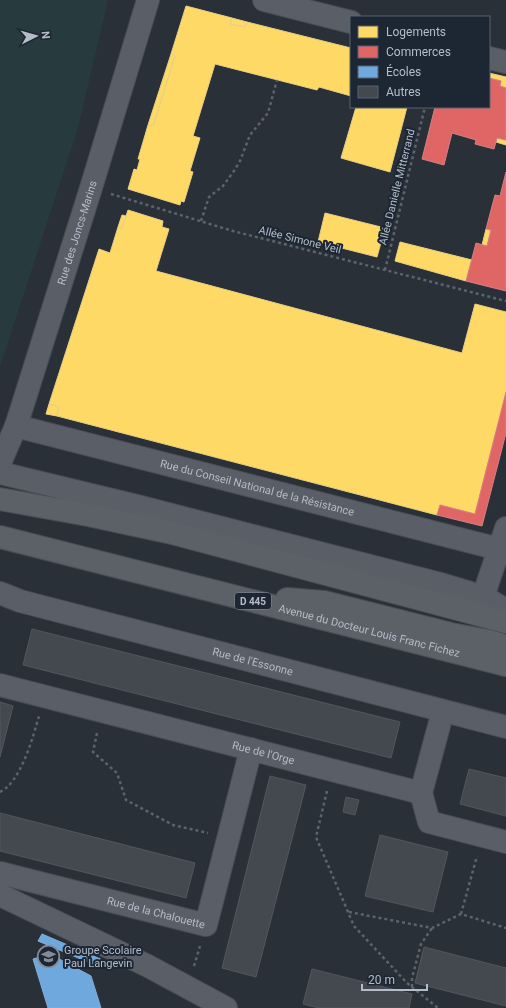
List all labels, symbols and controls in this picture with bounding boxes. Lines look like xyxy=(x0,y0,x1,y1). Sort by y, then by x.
north arrow xyxy=(16,16,56,56)
legend xyxy=(350,16,490,108)
text: Logements xyxy=(386,25,446,39)
text: N xyxy=(39,30,52,40)
text: Commerces xyxy=(386,45,451,59)
text: Écoles xyxy=(386,64,421,79)
text: Autres xyxy=(386,85,421,99)
street label: Allée Danielle Mitterrand xyxy=(376,127,418,247)
street label: Rue des Joncs-Marins xyxy=(54,179,99,286)
street label: Allée Simone Veil xyxy=(257,223,343,257)
street label: Rue du Conseil National de la Résistance xyxy=(159,457,356,518)
road number: D 445 xyxy=(235,593,271,609)
street label: Avenue du Docteur Louis Franc Fichez xyxy=(277,601,462,660)
street label: Rue de l'Essonne xyxy=(211,645,295,678)
street label: Rue de l'Orge xyxy=(231,738,296,767)
street label: Rue de la Chalouette xyxy=(106,894,207,931)
school or university icon: Groupe Scolaire Paul Langevin xyxy=(36,943,62,969)
place label: Groupe Scolaire Paul Langevin xyxy=(64,944,142,970)
scale bar xyxy=(362,966,427,992)
text: 20 m xyxy=(368,973,395,987)

